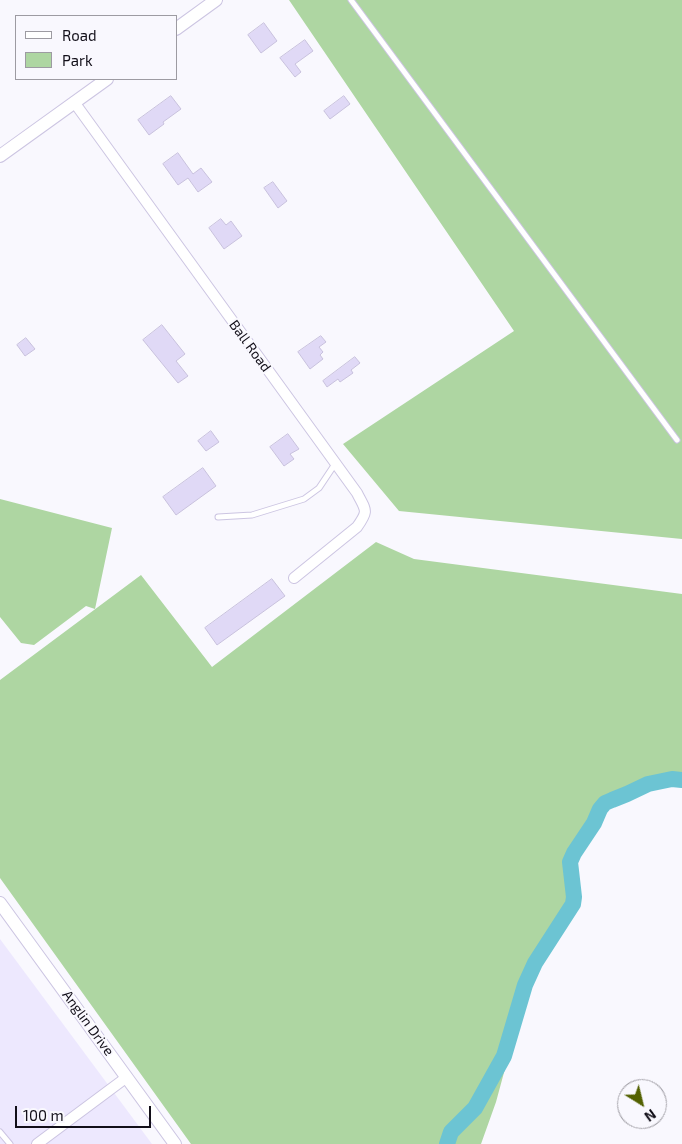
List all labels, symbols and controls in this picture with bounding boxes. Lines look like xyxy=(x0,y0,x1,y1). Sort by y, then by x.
legend xyxy=(15,15,178,80)
text: Road xyxy=(62,26,97,44)
text: Park xyxy=(62,51,93,69)
street label: Ball Road xyxy=(226,317,274,375)
street label: Anglin Drive xyxy=(59,987,117,1059)
north arrow xyxy=(617,1079,667,1129)
scale bar xyxy=(18,1096,154,1128)
text: 100 m xyxy=(23,1106,64,1124)
text: N xyxy=(641,1106,660,1126)

